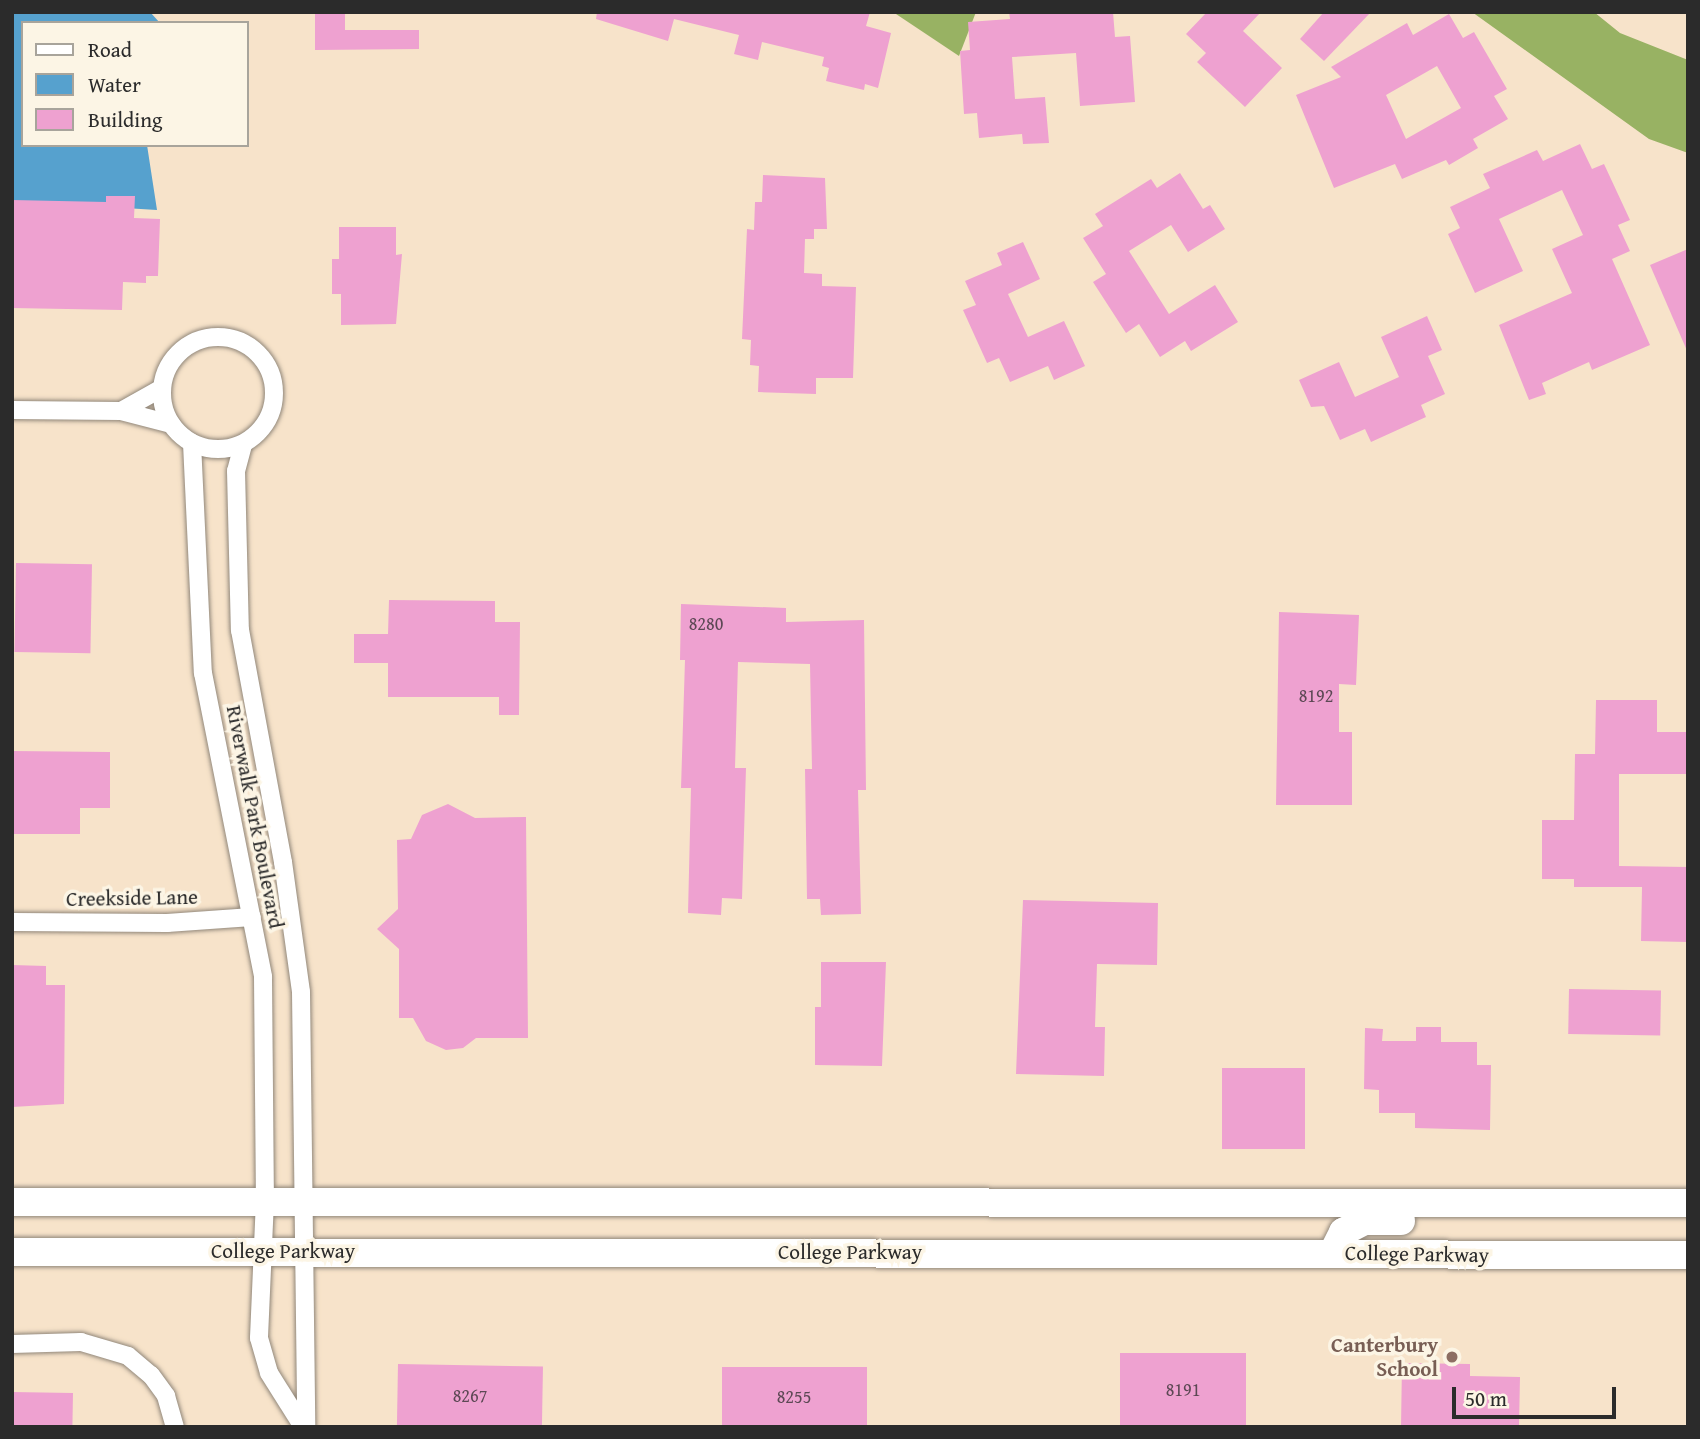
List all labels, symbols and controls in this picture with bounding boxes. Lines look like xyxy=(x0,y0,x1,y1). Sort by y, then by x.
legend xyxy=(21,21,248,147)
text: Road xyxy=(88,34,132,65)
text: Water xyxy=(88,69,141,100)
text: Building xyxy=(88,104,162,135)
house number: 8280 xyxy=(689,613,723,635)
house number: 8192 xyxy=(1299,685,1333,707)
street label: Riverwalk Park Boulevard xyxy=(221,703,289,931)
street label: Creekside Lane xyxy=(66,884,198,912)
street label: College Parkway xyxy=(211,1238,355,1264)
street label: College Parkway xyxy=(778,1239,922,1265)
street label: College Parkway xyxy=(1345,1240,1489,1268)
place label: Canterbury School xyxy=(1331,1332,1438,1382)
marker: Canterbury School xyxy=(1444,1349,1460,1365)
scale bar xyxy=(1455,1372,1620,1416)
house number: 8191 xyxy=(1166,1379,1200,1401)
text: 50 m xyxy=(1465,1383,1507,1414)
house number: 8267 xyxy=(453,1385,487,1407)
house number: 8255 xyxy=(777,1386,811,1408)

